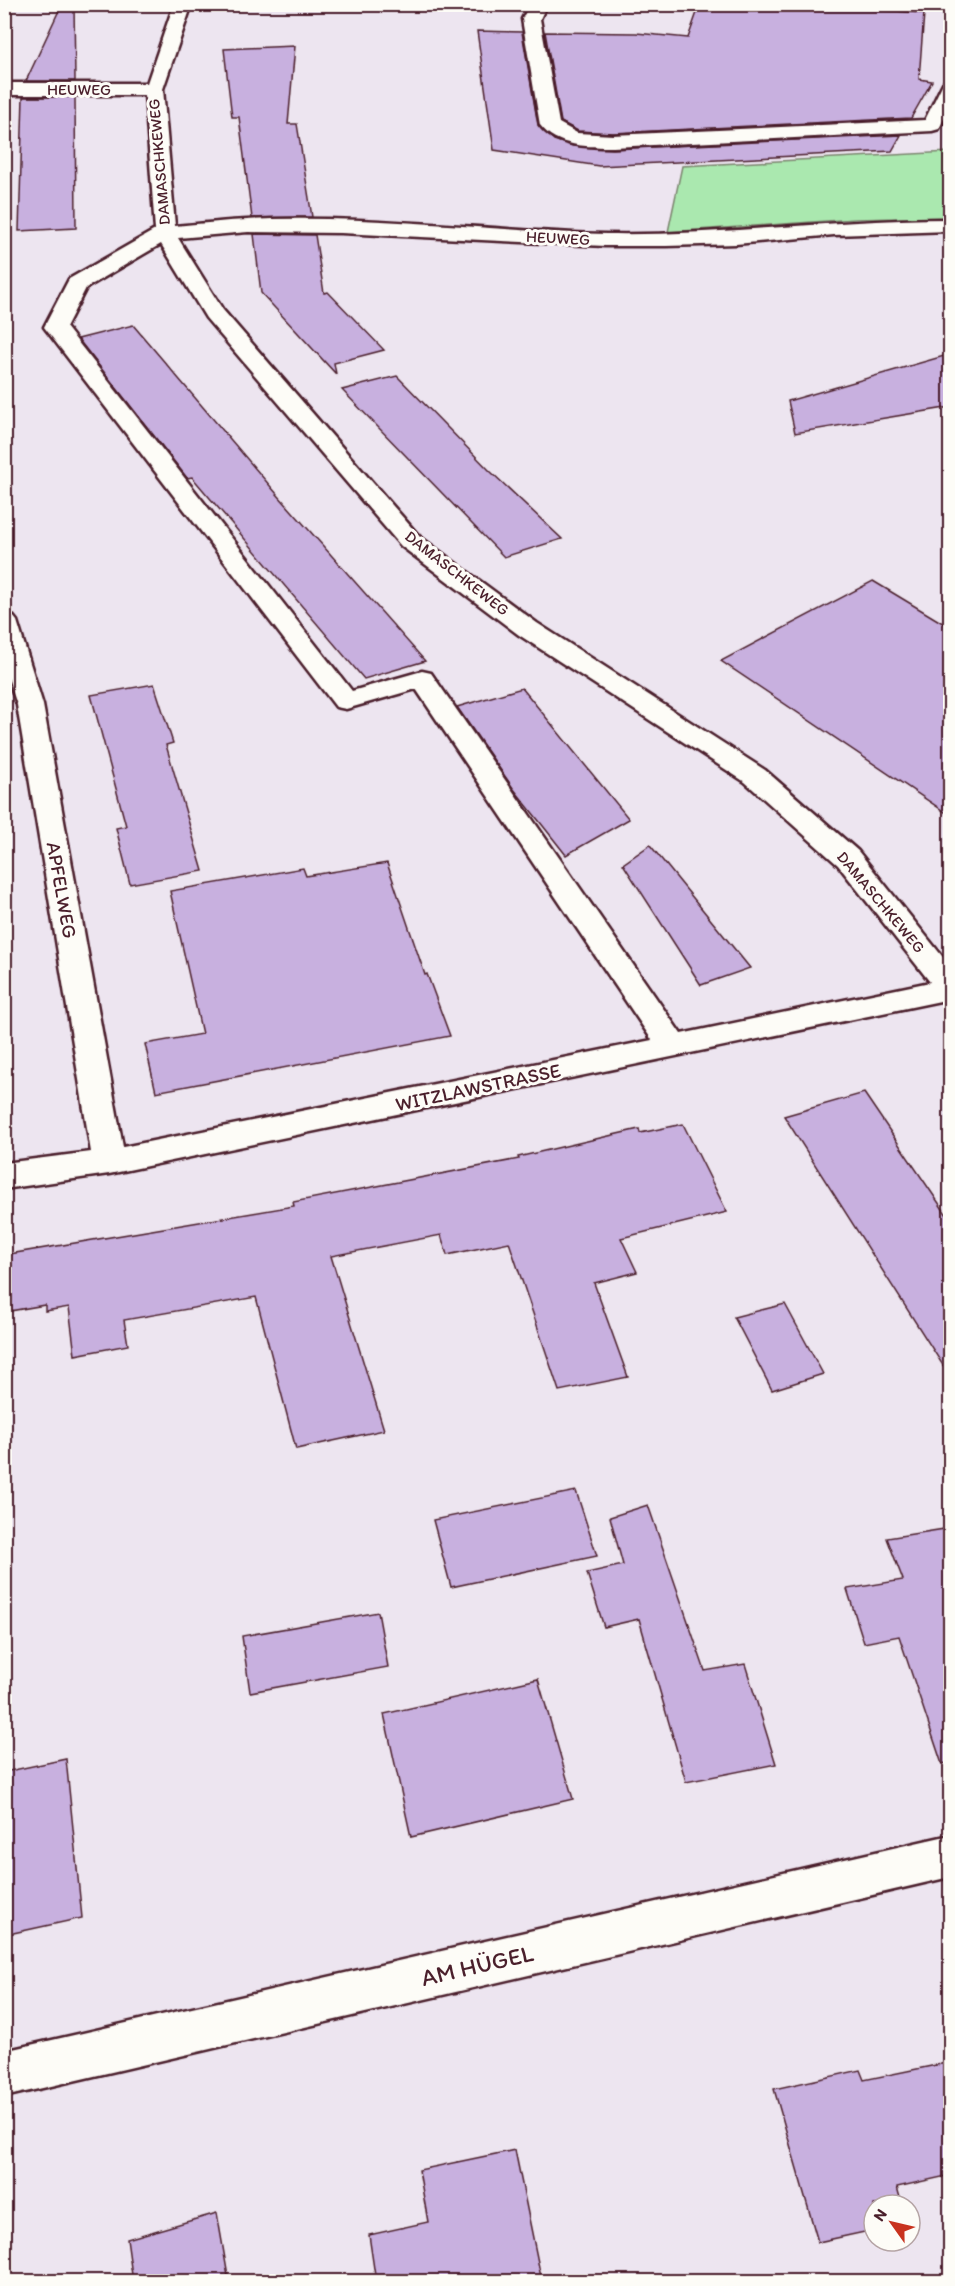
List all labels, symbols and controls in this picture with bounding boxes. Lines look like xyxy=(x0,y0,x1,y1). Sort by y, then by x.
street label: HEUWEG xyxy=(47,80,111,99)
street label: DAMASCHKEWEG xyxy=(144,98,174,226)
street label: HEUWEG xyxy=(525,227,591,249)
street label: DAMASCHKEWEG xyxy=(401,526,513,620)
street label: APFELWEG xyxy=(42,840,82,940)
street label: DAMASCHKEWEG xyxy=(833,847,929,957)
street label: WITZLAWSTRASSE xyxy=(393,1058,563,1116)
street label: AM HÜGEL xyxy=(418,1938,536,1992)
north arrow xyxy=(862,2193,922,2253)
text: N xyxy=(869,2205,891,2225)

